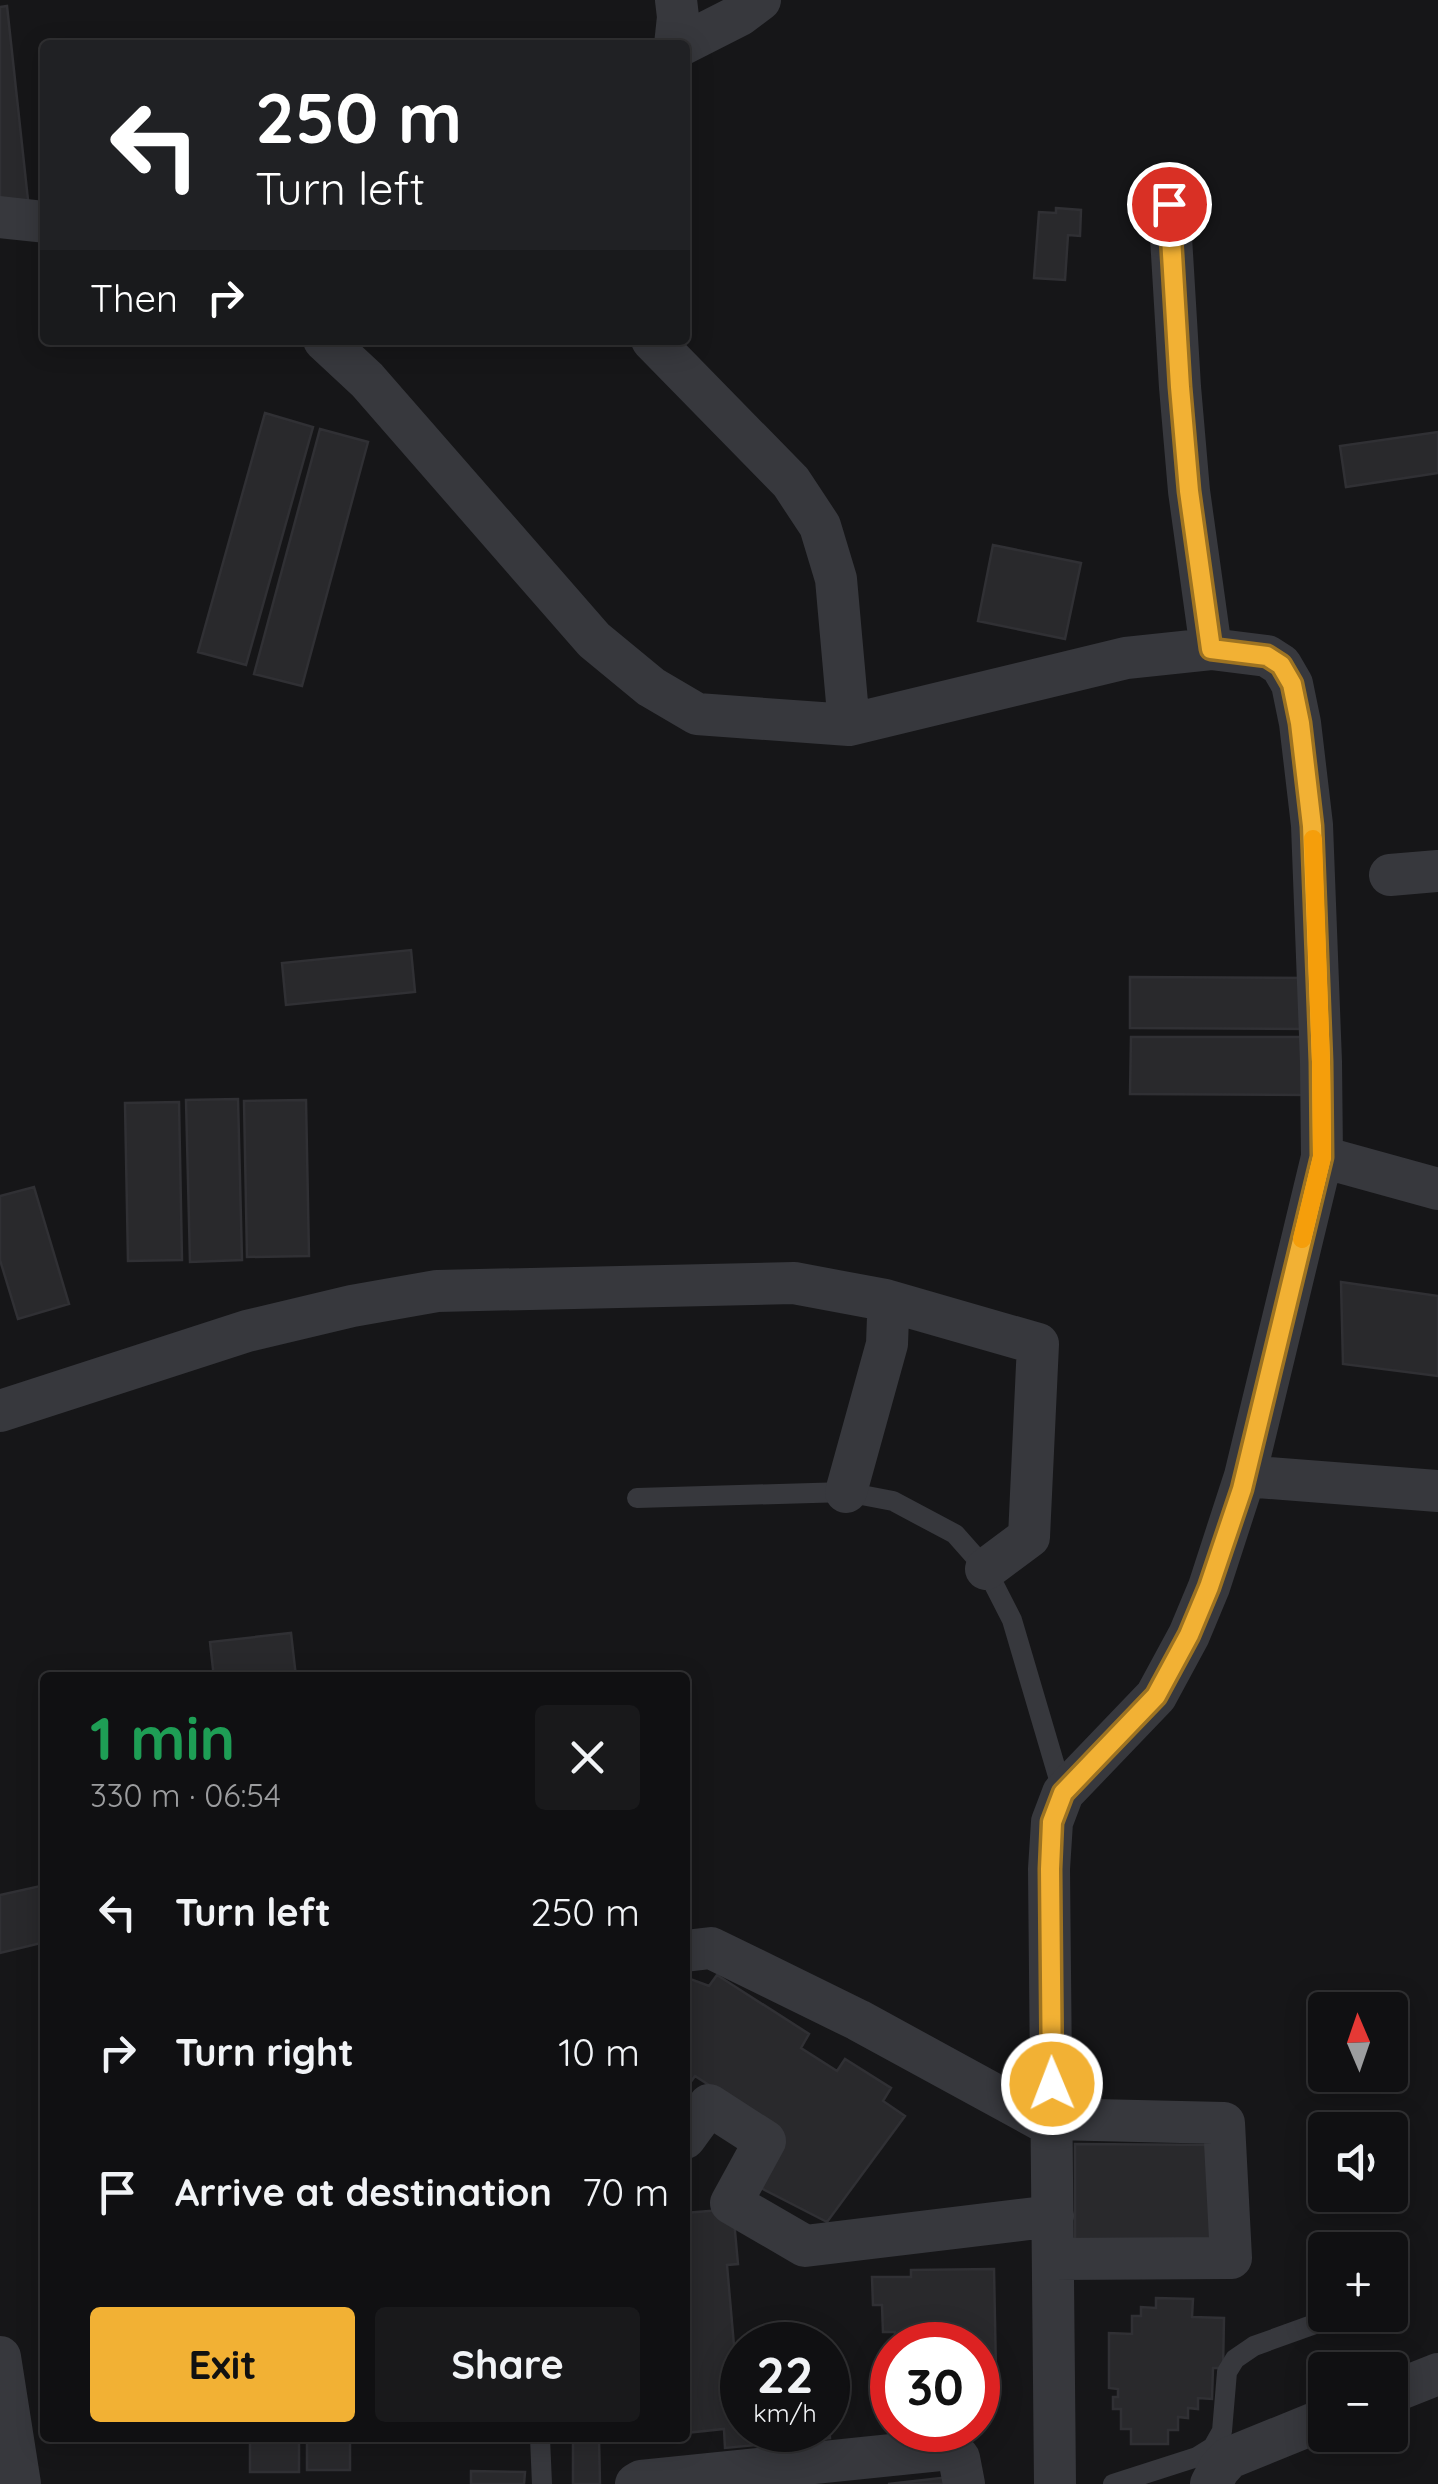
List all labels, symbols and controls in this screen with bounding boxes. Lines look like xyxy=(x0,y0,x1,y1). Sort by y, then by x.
text: 250 m xyxy=(255,73,462,161)
icon: left xyxy=(90,80,220,210)
text: Turn left xyxy=(255,160,425,216)
pin xyxy=(1127,162,1212,247)
icon: arrive xyxy=(1142,177,1197,232)
icon: right xyxy=(198,270,253,325)
text: Then xyxy=(90,274,178,322)
text: 1 min xyxy=(90,1700,235,1775)
button: close xyxy=(535,1705,640,1810)
text: 330 m · 06:54 xyxy=(90,1775,281,1815)
icon: left xyxy=(90,1885,145,1940)
text: Turn left xyxy=(175,1888,331,1936)
text: 250 m xyxy=(531,1888,640,1936)
north arrow xyxy=(1308,1992,1408,2092)
map controls xyxy=(1308,1992,1408,2452)
icon: right xyxy=(90,2025,145,2080)
text: Turn right xyxy=(175,2028,354,2076)
text: 10 m xyxy=(558,2028,640,2076)
position arrow xyxy=(1000,2032,1104,2136)
button: sound xyxy=(1308,2112,1408,2212)
icon: arrive xyxy=(90,2165,145,2220)
text: Arrive at destination xyxy=(175,2168,552,2216)
text: 70 m xyxy=(582,2168,669,2216)
button: + xyxy=(1308,2232,1408,2332)
button: Exit xyxy=(90,2307,355,2422)
button: Share xyxy=(375,2307,640,2422)
speed limit sign: 30 xyxy=(870,2322,1000,2452)
text: 22 xyxy=(757,2343,813,2406)
button: − xyxy=(1308,2352,1408,2452)
text: km/h xyxy=(753,2397,817,2428)

